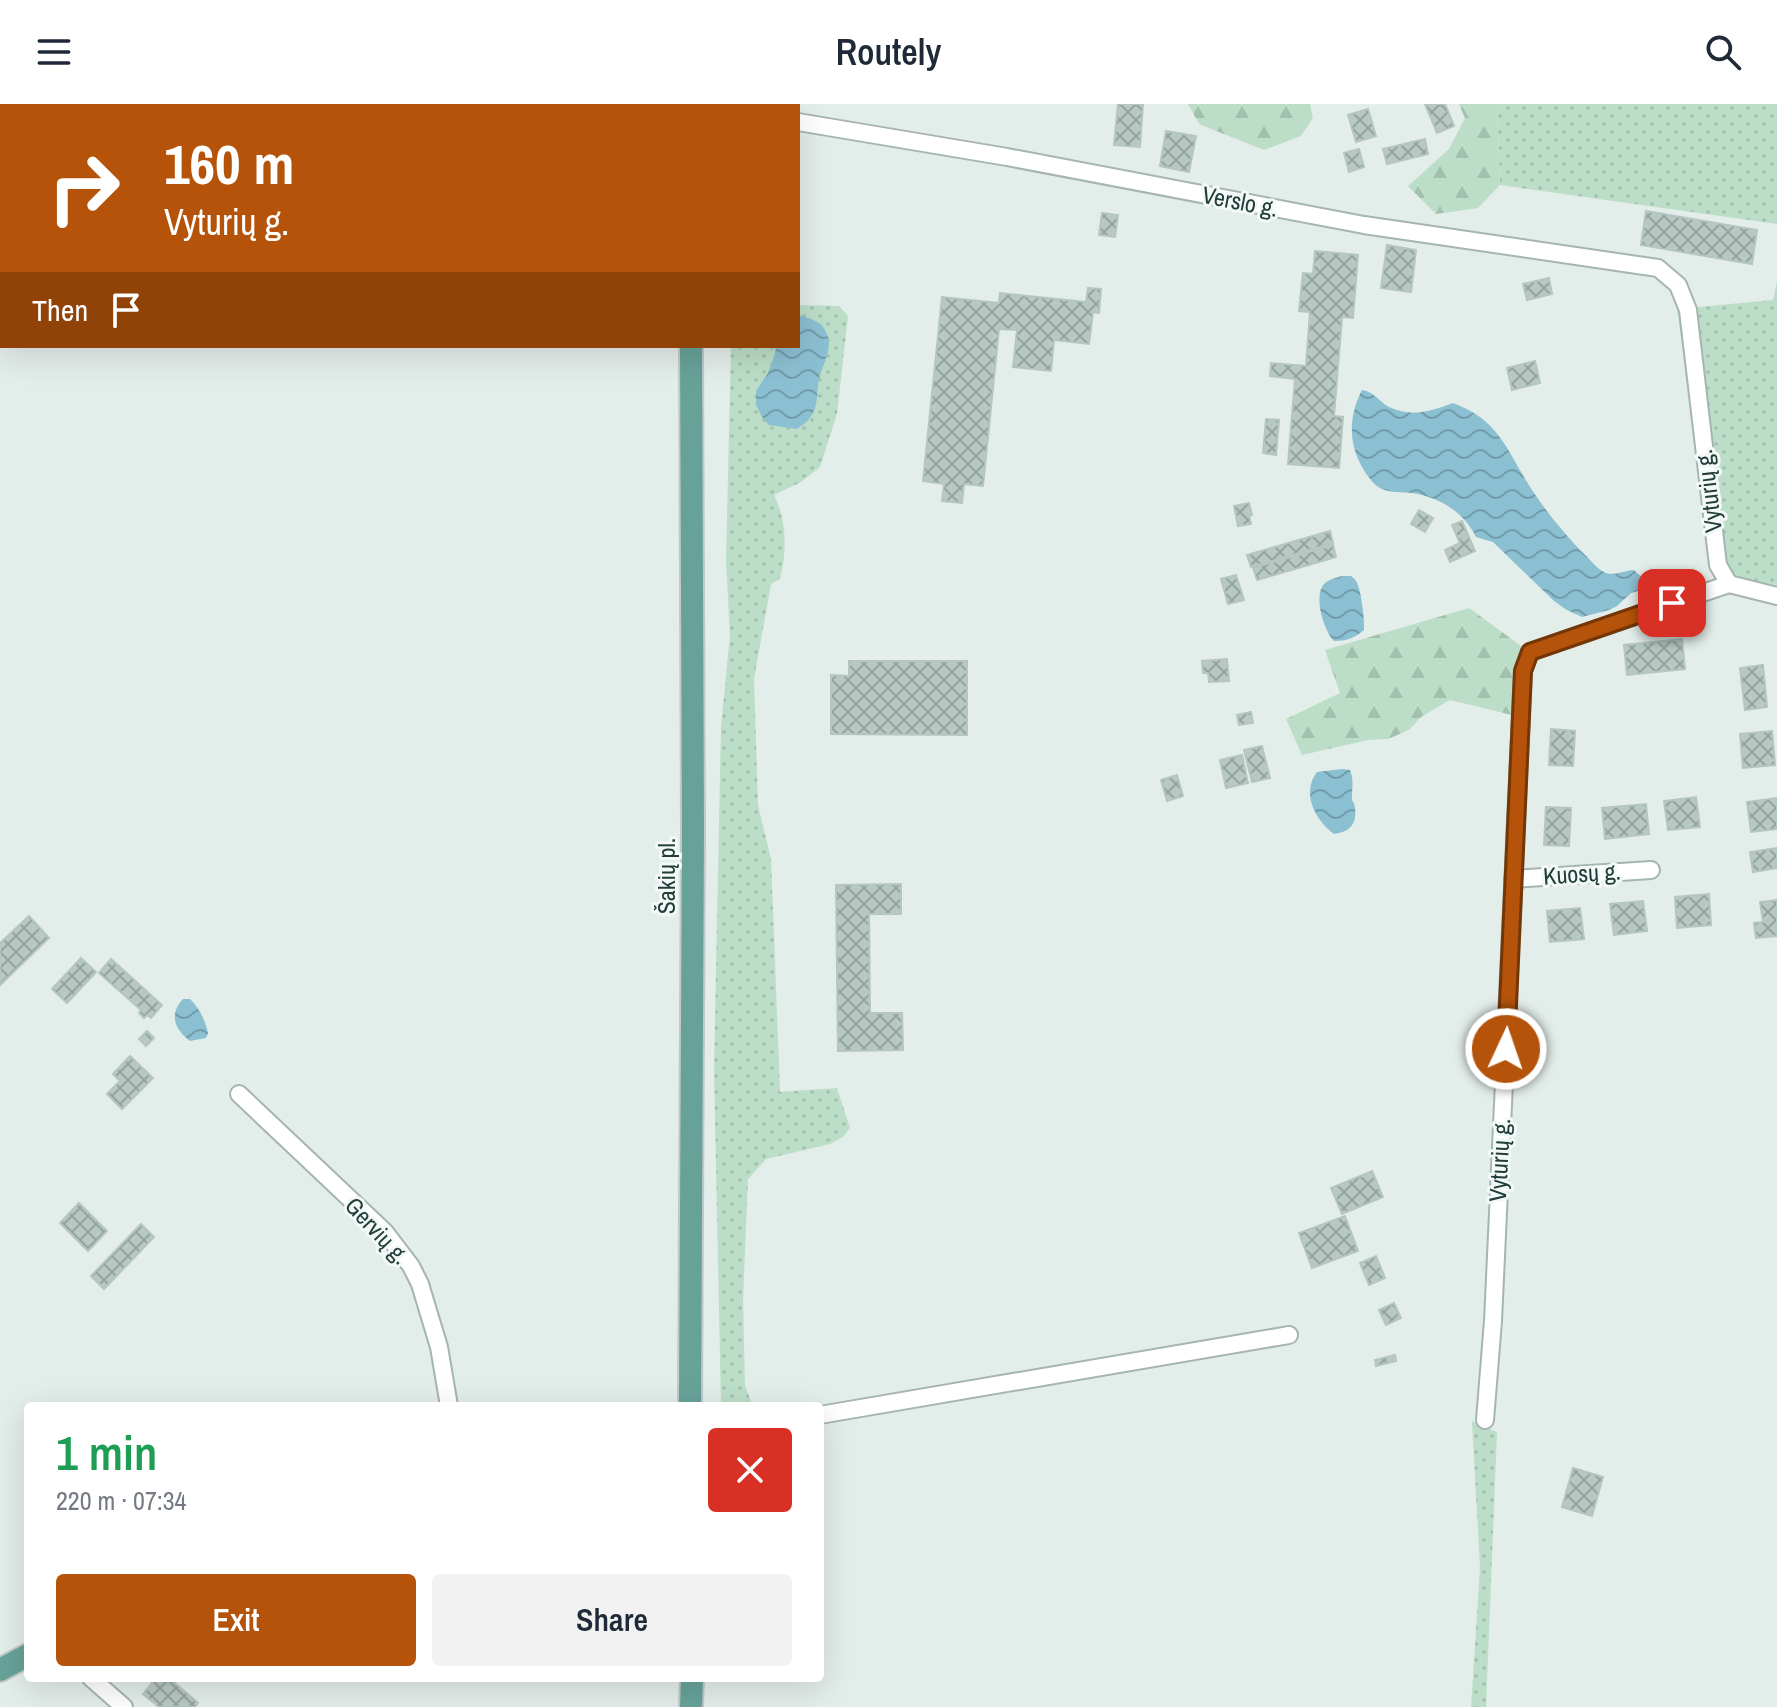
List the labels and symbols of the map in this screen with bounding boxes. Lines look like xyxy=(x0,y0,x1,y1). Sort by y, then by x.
street label: Verslo g. xyxy=(1200,178,1281,224)
street label: Vyturių g. xyxy=(1687,448,1729,535)
pin xyxy=(1638,569,1706,637)
street label: Šakių pl. xyxy=(650,838,682,914)
street label: Kuosų g. xyxy=(1542,854,1622,892)
position arrow xyxy=(1464,1007,1548,1091)
street label: Vyturių g. xyxy=(1481,1117,1517,1202)
street label: Gervių g. xyxy=(338,1190,417,1271)

